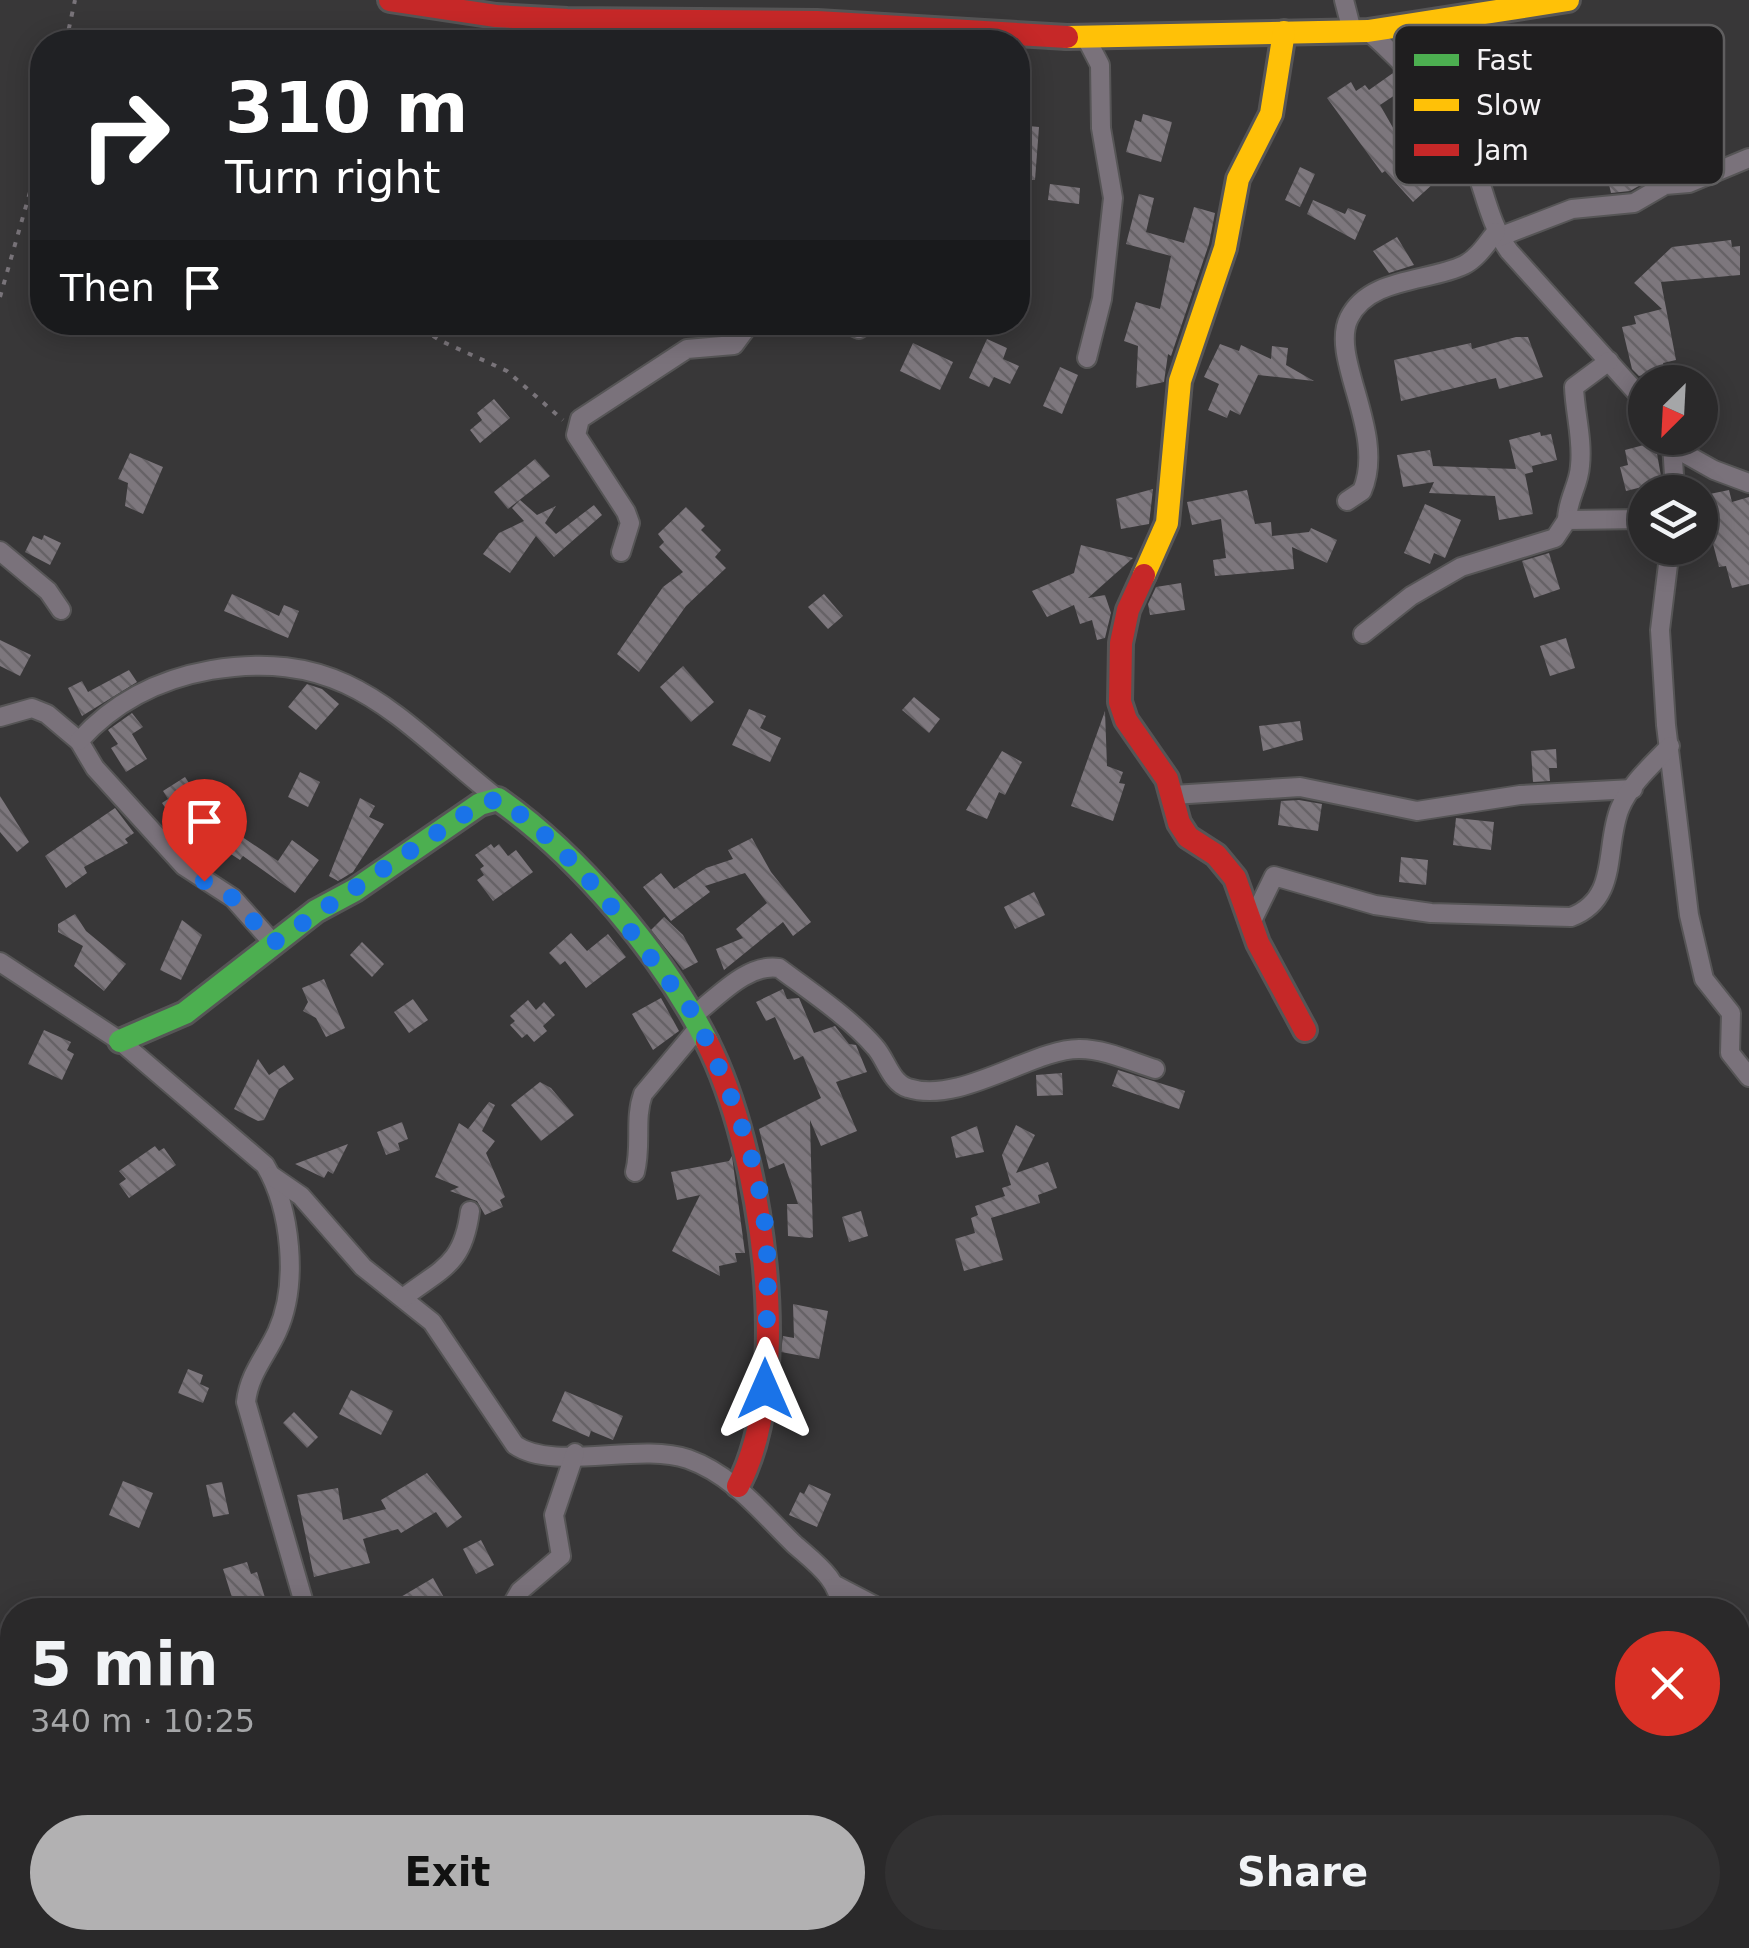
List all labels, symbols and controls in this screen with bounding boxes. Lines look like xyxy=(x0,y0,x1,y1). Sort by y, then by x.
legend xyxy=(1394,25,1724,185)
text: Fast xyxy=(1476,44,1532,77)
text: 310 m xyxy=(225,67,468,149)
icon: right xyxy=(60,70,190,200)
text: Slow xyxy=(1476,89,1542,122)
text: Jam xyxy=(1474,134,1529,167)
text: Turn right xyxy=(225,151,440,204)
icon: arrive xyxy=(175,260,230,315)
text: Then xyxy=(60,266,155,310)
north arrow xyxy=(1628,365,1718,455)
map controls xyxy=(1628,365,1718,565)
button: layers xyxy=(1628,475,1718,565)
pin xyxy=(162,779,247,882)
icon: arrive xyxy=(177,794,232,849)
position arrow xyxy=(713,1337,817,1441)
text: 5 min xyxy=(30,1629,218,1699)
button: close xyxy=(1615,1631,1720,1736)
text: 340 m · 10:25 xyxy=(30,1702,255,1740)
button: Exit xyxy=(30,1815,865,1930)
button: Share xyxy=(885,1815,1720,1930)

